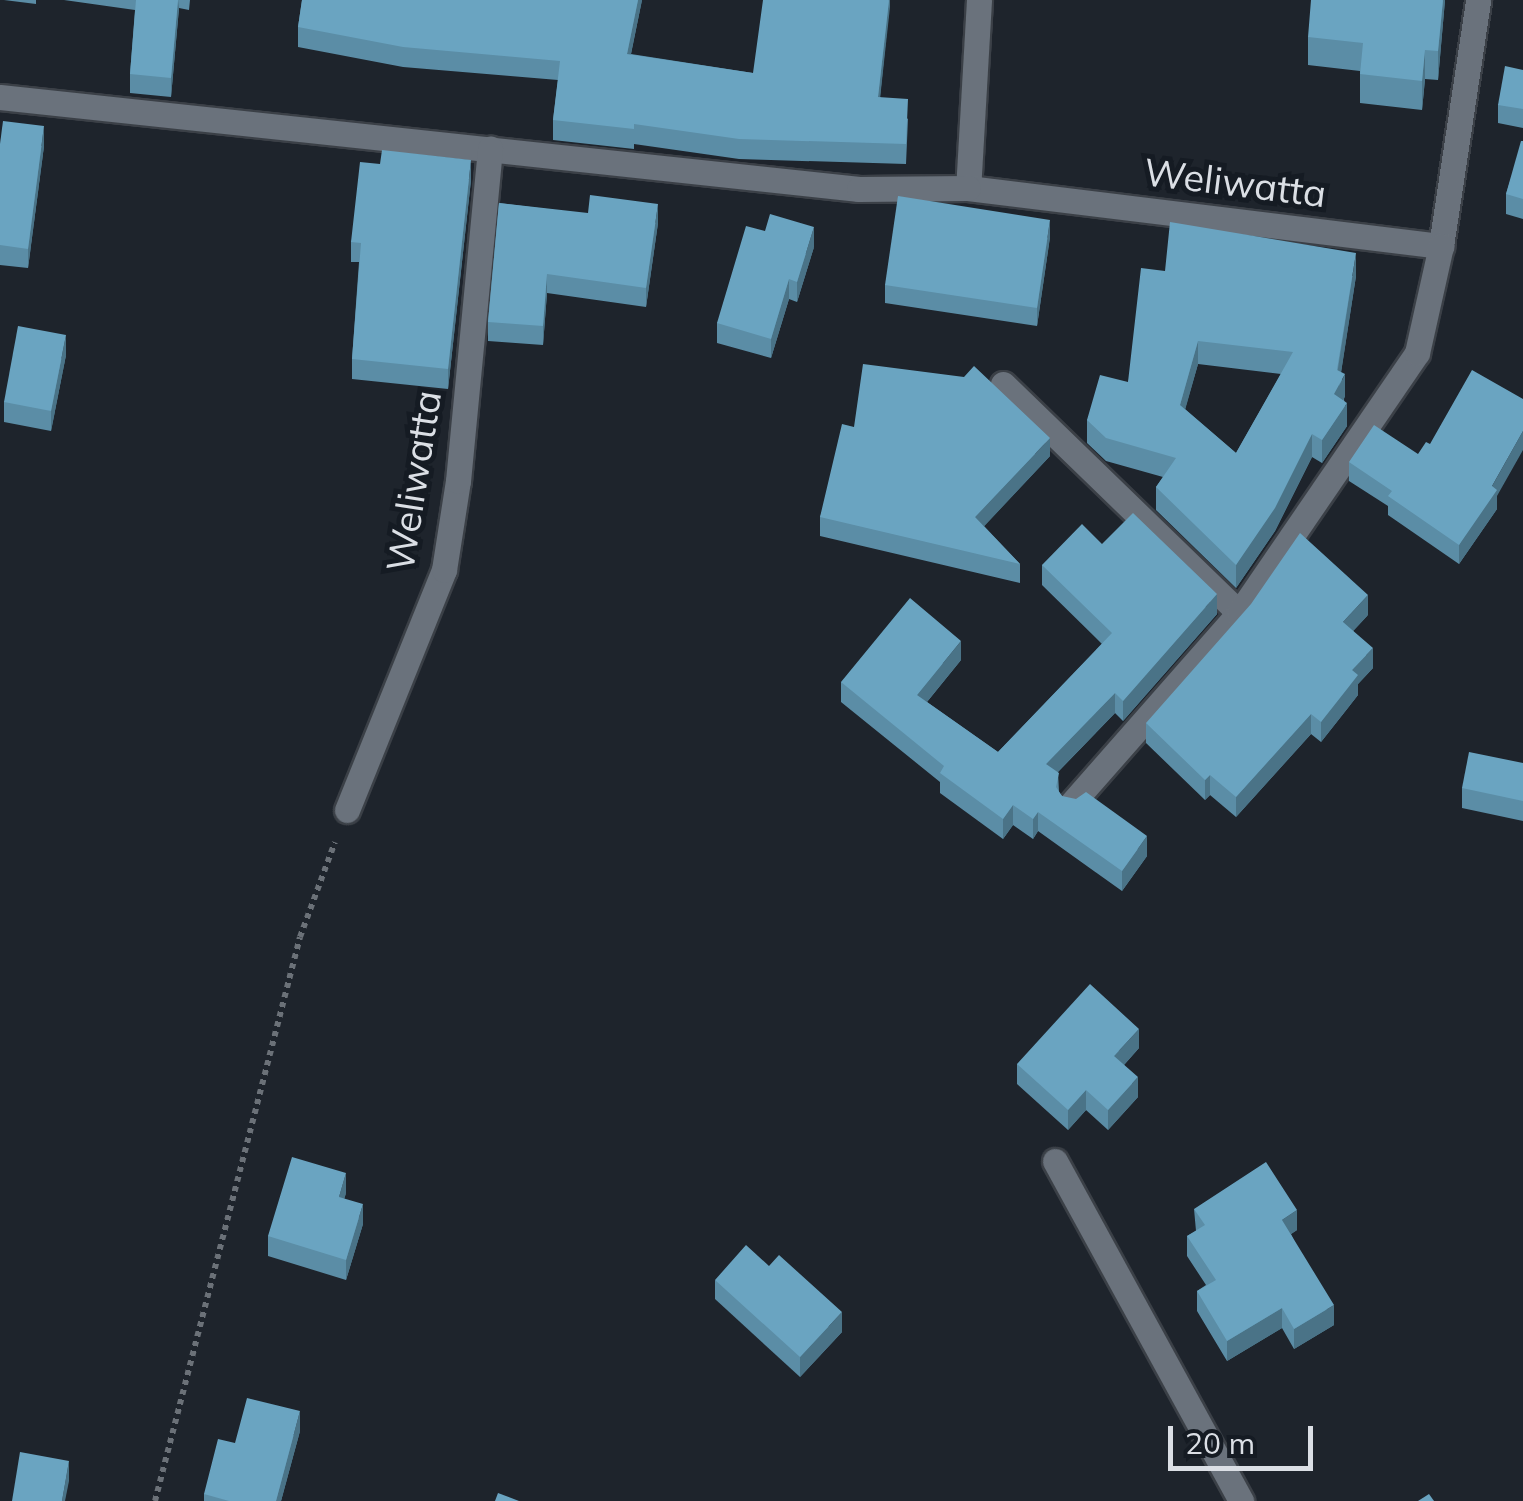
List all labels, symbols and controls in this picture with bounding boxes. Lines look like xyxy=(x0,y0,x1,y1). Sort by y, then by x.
street label: Weliwatta xyxy=(1141,149,1329,217)
street label: Weliwatta xyxy=(377,387,451,575)
scale bar xyxy=(1173,1406,1318,1468)
text: 20 m xyxy=(1185,1424,1255,1462)

